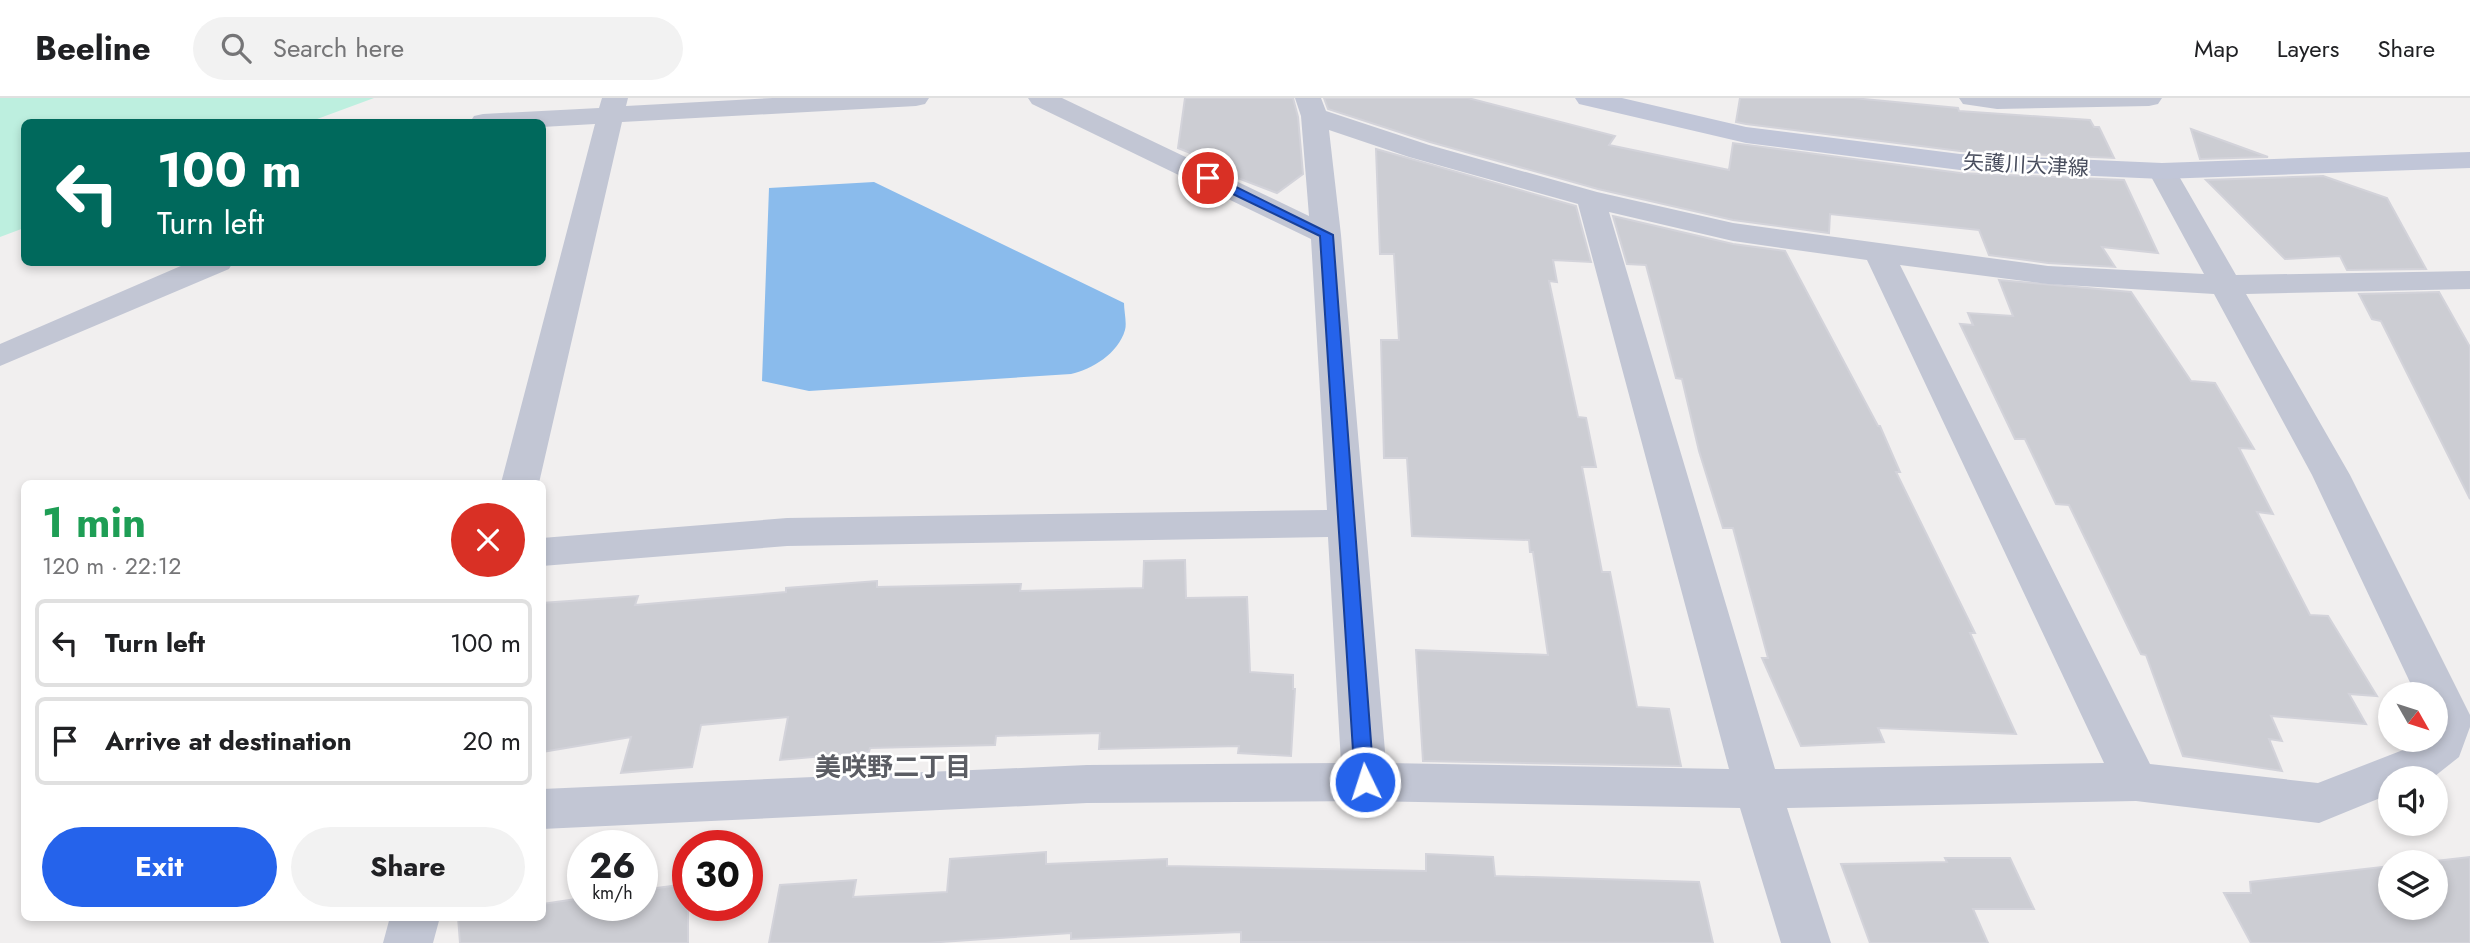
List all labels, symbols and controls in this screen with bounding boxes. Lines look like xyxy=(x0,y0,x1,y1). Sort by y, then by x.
search box xyxy=(193,17,683,80)
text: Beeline xyxy=(35,25,151,72)
icon: search xyxy=(217,29,255,67)
text: Search here xyxy=(273,29,404,67)
text: Map xyxy=(2194,31,2239,66)
text: Layers xyxy=(2277,31,2339,66)
text: Share xyxy=(2377,31,2435,66)
text: 100 m xyxy=(157,135,302,205)
icon: left xyxy=(42,147,133,238)
street label: 矢護川大津線 xyxy=(1962,147,2090,183)
pin xyxy=(1178,148,1238,208)
icon: arrive xyxy=(1189,159,1227,197)
text: Turn left xyxy=(157,200,264,246)
text: 1 min xyxy=(42,492,146,553)
button: close xyxy=(451,503,525,577)
text: 120 m · 22:12 xyxy=(42,549,181,583)
icon: left xyxy=(46,624,84,662)
text: Turn left xyxy=(105,624,205,662)
text: 100 m xyxy=(450,624,521,662)
north arrow xyxy=(2378,682,2448,752)
map controls xyxy=(2378,682,2448,920)
icon: arrive xyxy=(46,722,84,760)
text: Arrive at destination xyxy=(105,722,352,760)
text: 20 m xyxy=(463,722,521,760)
position arrow xyxy=(1328,745,1402,819)
district label: 美咲野二丁目 xyxy=(815,748,971,786)
button: sound xyxy=(2378,766,2448,836)
button: Exit xyxy=(42,827,277,907)
button: Share xyxy=(291,827,525,907)
speed limit sign: 30 xyxy=(672,830,763,921)
text: 26 xyxy=(589,841,636,891)
button: layers xyxy=(2378,850,2448,920)
text: km/h xyxy=(592,880,633,906)

